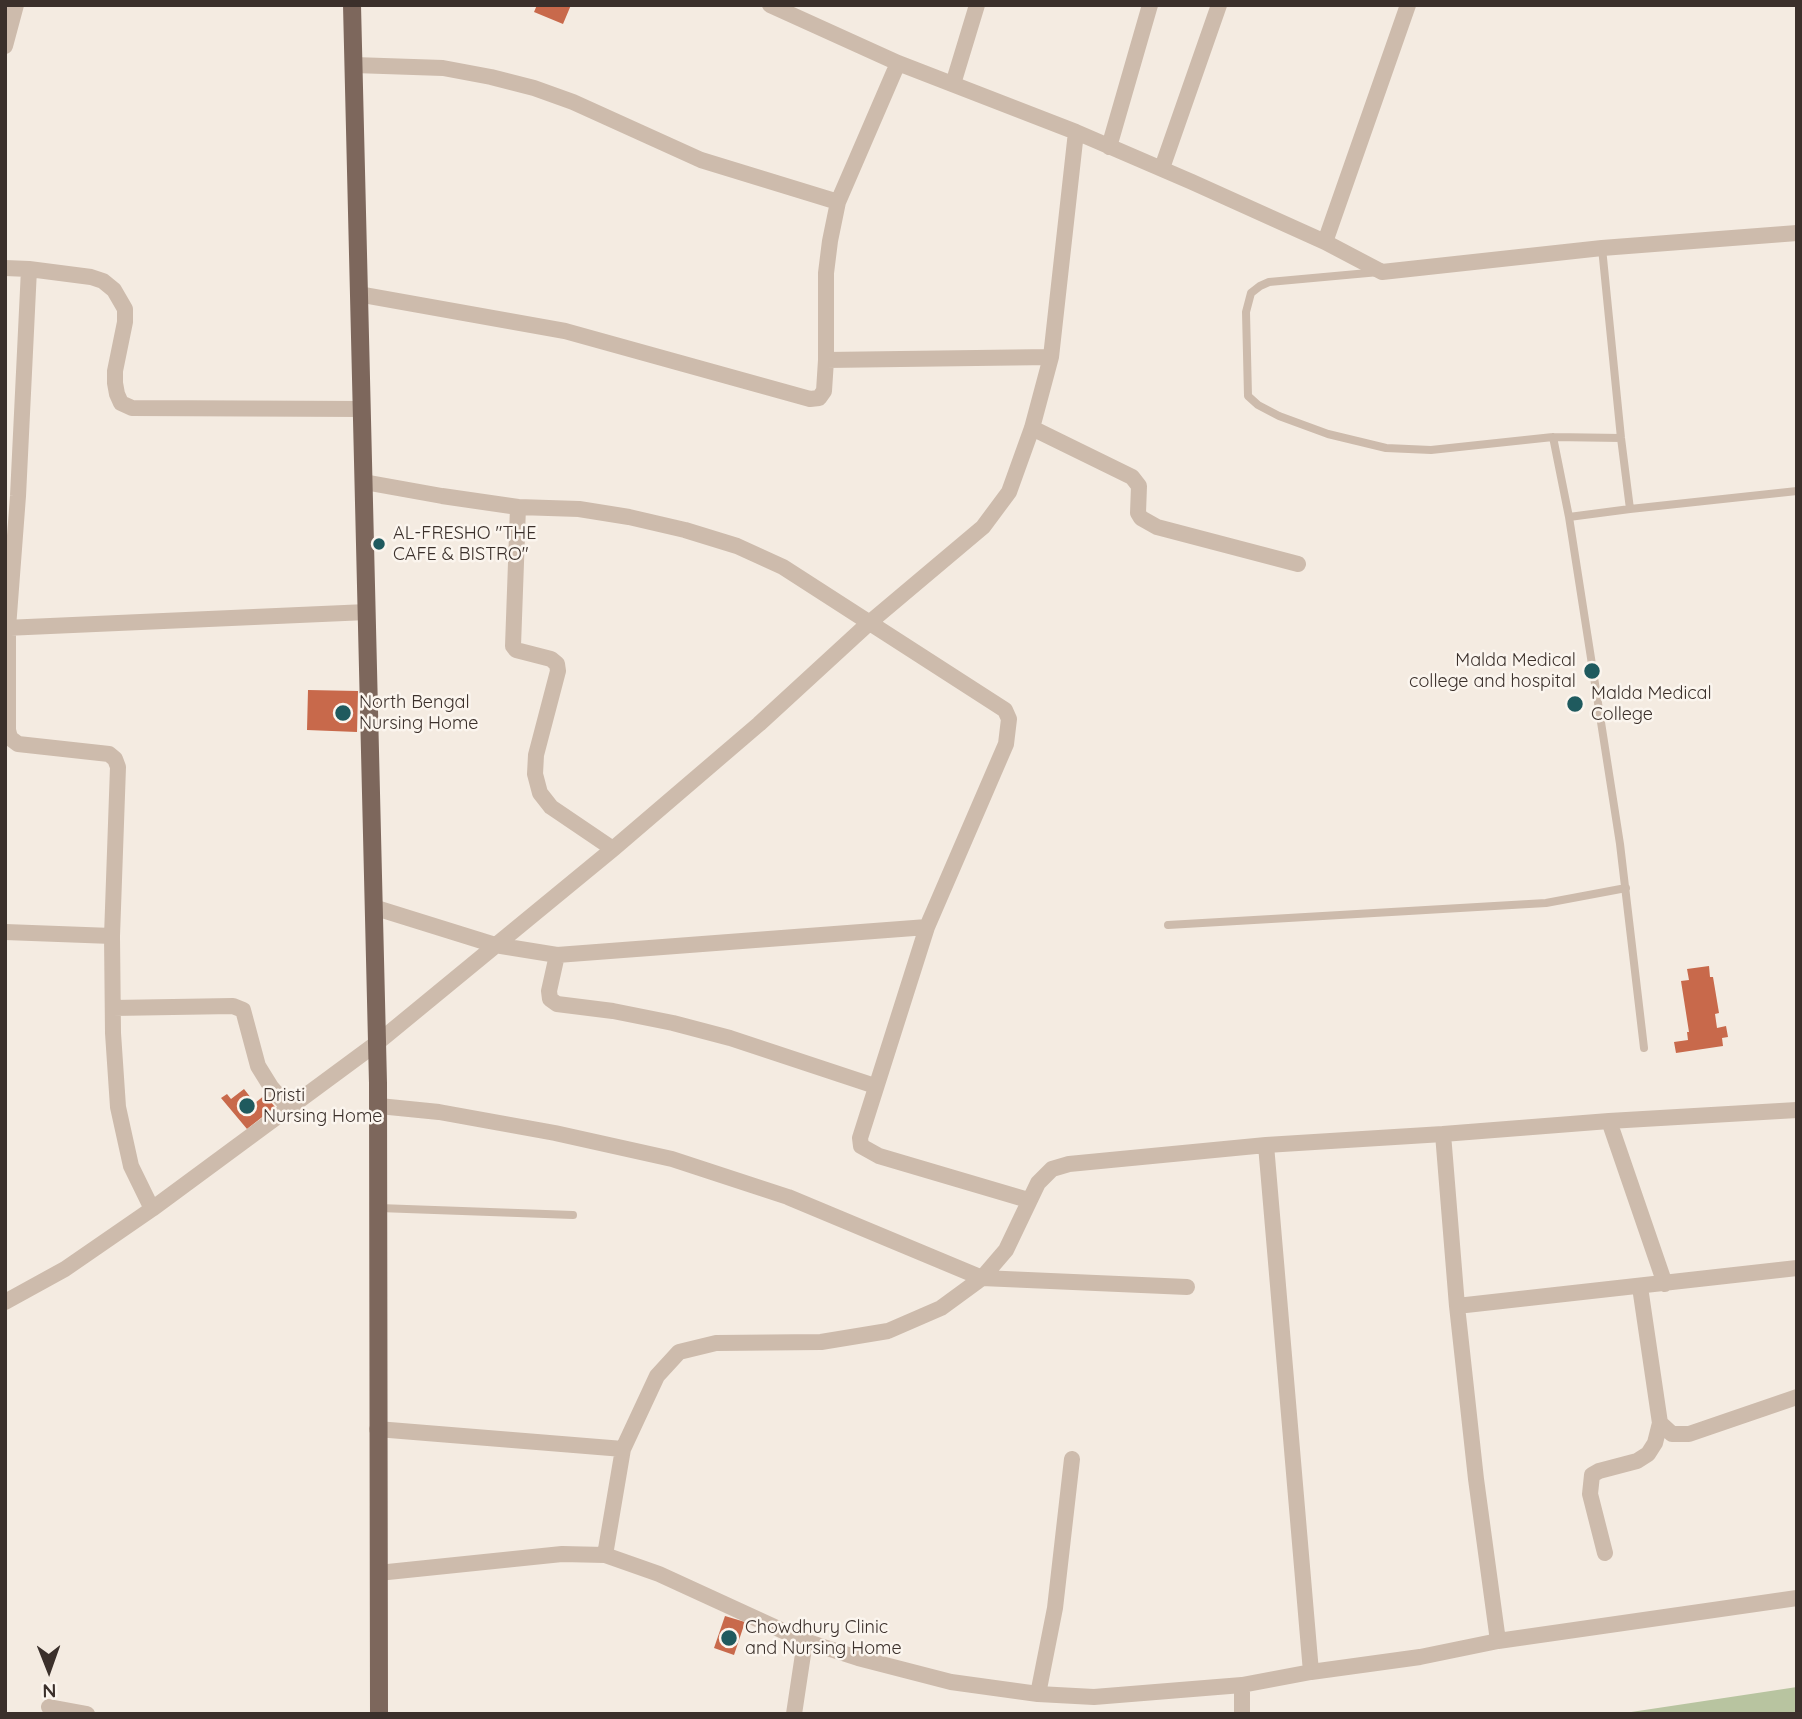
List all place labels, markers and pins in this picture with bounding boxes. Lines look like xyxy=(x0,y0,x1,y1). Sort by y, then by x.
place label: AL-FRESHO "THE CAFE & BISTRO" xyxy=(393,523,536,566)
marker: AL-FRESHO "THE CAFE & BISTRO" xyxy=(371,536,387,552)
place label: Malda Medical college and hospital xyxy=(1409,650,1576,692)
marker: Malda Medical college and hospital xyxy=(1582,661,1602,681)
place label: Malda Medical College xyxy=(1591,683,1712,726)
place label: North Bengal Nursing Home xyxy=(359,692,479,734)
marker: Malda Medical College xyxy=(1565,694,1585,714)
marker: North Bengal Nursing Home xyxy=(333,703,353,723)
place label: Dristi Nursing Home xyxy=(263,1085,383,1128)
marker: Dristi Nursing Home xyxy=(237,1096,257,1116)
place label: Chowdhury Clinic and Nursing Home xyxy=(745,1617,902,1660)
marker: Chowdhury Clinic and Nursing Home xyxy=(719,1628,739,1648)

